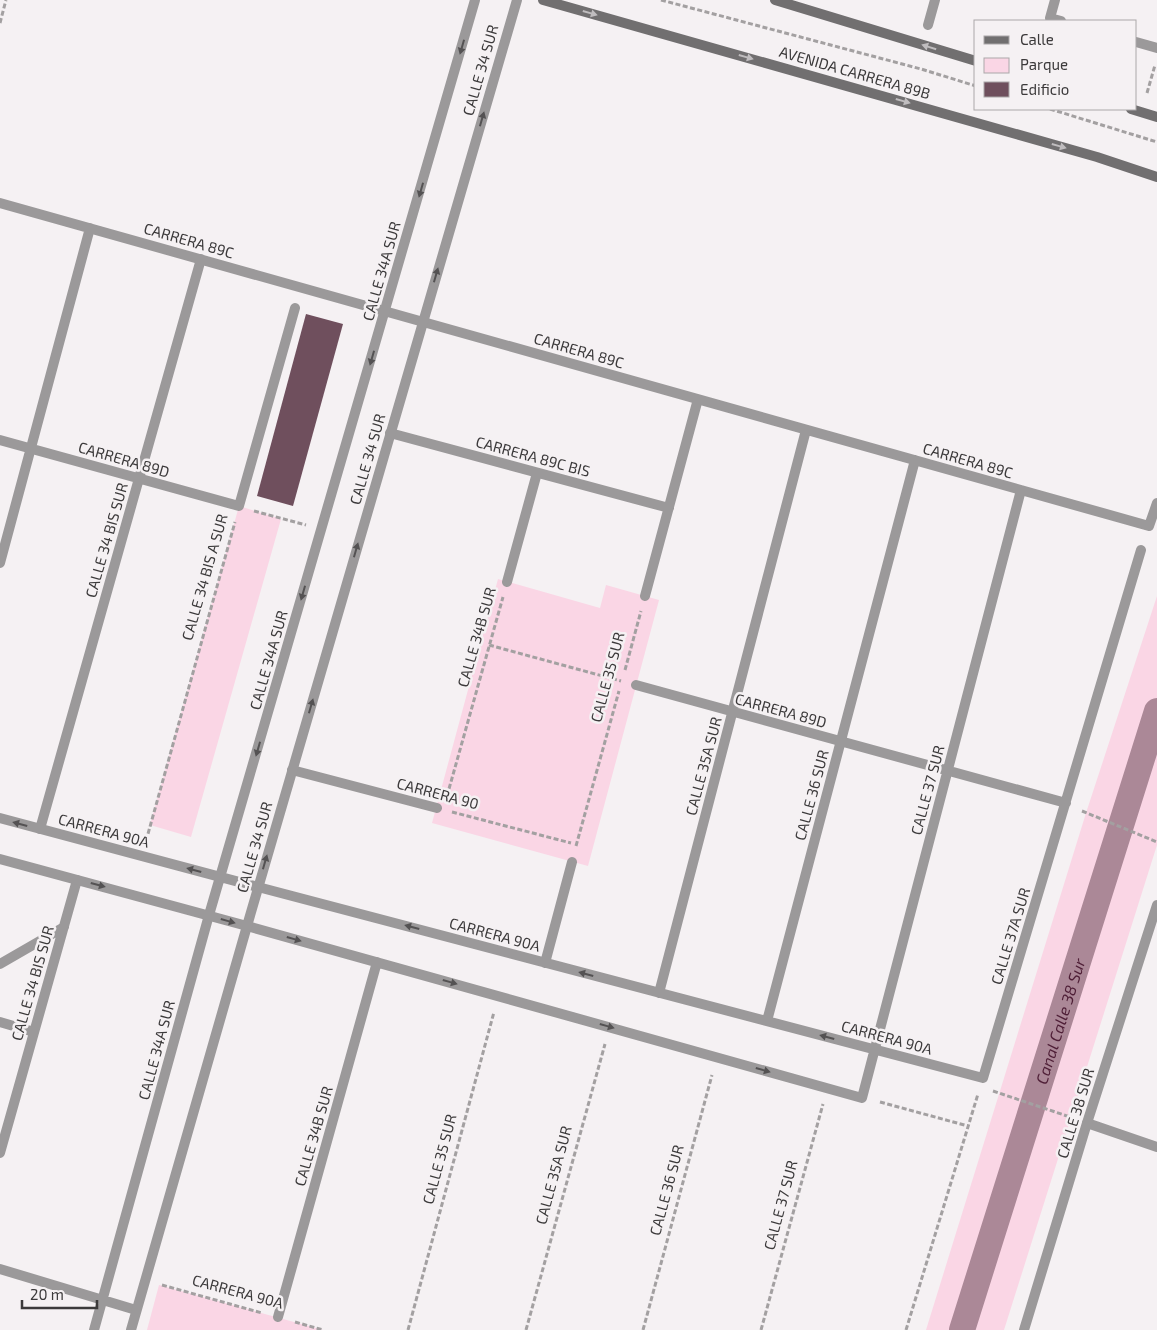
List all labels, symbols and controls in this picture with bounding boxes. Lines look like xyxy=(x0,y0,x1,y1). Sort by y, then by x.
one-way arrow xyxy=(583,10,598,18)
legend xyxy=(974,20,1137,110)
street label: CALLE 34 SUR xyxy=(458,23,502,117)
text: Calle xyxy=(1020,30,1054,48)
one-way arrow xyxy=(457,39,465,54)
street label: AVENIDA CARRERA 89B xyxy=(777,42,933,102)
one-way arrow xyxy=(921,42,936,50)
one-way arrow xyxy=(739,54,754,62)
text: Parque xyxy=(1020,55,1068,73)
text: Edificio xyxy=(1020,80,1069,98)
one-way arrow xyxy=(895,98,910,106)
one-way arrow xyxy=(478,112,486,127)
one-way arrow xyxy=(1052,143,1067,151)
one-way arrow xyxy=(416,182,424,197)
street label: CARRERA 89C xyxy=(142,219,236,262)
street label: CALLE 34A SUR xyxy=(358,219,404,323)
one-way arrow xyxy=(433,268,441,283)
street label: CARRERA 89C xyxy=(532,329,626,372)
one-way arrow xyxy=(367,351,375,366)
street label: CALLE 34 SUR xyxy=(345,412,389,506)
street label: CARRERA 89C BIS xyxy=(474,432,592,480)
street label: CARRERA 89D xyxy=(76,437,172,481)
street label: CARRERA 89C xyxy=(921,439,1015,482)
street label: CALLE 34 BIS SUR xyxy=(81,481,131,599)
street label: CALLE 34 BIS A SUR xyxy=(177,512,231,642)
one-way arrow xyxy=(353,543,361,558)
one-way arrow xyxy=(299,585,307,601)
street label: CALLE 34B SUR xyxy=(453,585,499,689)
street label: CALLE 34A SUR xyxy=(245,608,291,712)
street label: CALLE 35 SUR xyxy=(586,630,628,724)
street label: CARRERA 89D xyxy=(733,689,829,731)
one-way arrow xyxy=(307,699,315,714)
street label: CALLE 35A SUR xyxy=(681,715,725,817)
one-way arrow xyxy=(253,742,261,757)
street label: CALLE 37 SUR xyxy=(906,743,948,837)
street label: CALLE 36 SUR xyxy=(790,748,832,842)
street label: CARRERA 90 xyxy=(395,773,481,813)
street label: CALLE 34 SUR xyxy=(232,800,276,894)
street label: CARRERA 90A xyxy=(57,809,152,851)
one-way arrow xyxy=(13,819,28,827)
one-way arrow xyxy=(262,855,270,870)
one-way arrow xyxy=(187,865,202,873)
one-way arrow xyxy=(90,881,105,889)
street label: CALLE 37A SUR xyxy=(987,885,1033,987)
street label: CARRERA 90A xyxy=(448,913,543,955)
one-way arrow xyxy=(221,917,236,925)
one-way arrow xyxy=(404,923,419,931)
street label: CALLE 34 BIS SUR xyxy=(7,924,57,1042)
one-way arrow xyxy=(286,935,301,943)
water label: Canal Calle 38 Sur xyxy=(1031,955,1088,1086)
one-way arrow xyxy=(578,969,593,977)
one-way arrow xyxy=(443,979,458,987)
street label: CALLE 34A SUR xyxy=(134,998,178,1102)
street label: CARRERA 90A xyxy=(840,1016,935,1058)
one-way arrow xyxy=(599,1023,614,1031)
one-way arrow xyxy=(820,1033,835,1041)
one-way arrow xyxy=(756,1066,771,1074)
street label: CALLE 38 SUR xyxy=(1053,1066,1097,1160)
street label: CALLE 34B SUR xyxy=(290,1084,336,1188)
street label: CALLE 35 SUR xyxy=(418,1112,460,1206)
street label: CALLE 35A SUR xyxy=(531,1124,575,1226)
street label: CALLE 36 SUR xyxy=(645,1143,687,1237)
street label: CALLE 37 SUR xyxy=(759,1158,801,1252)
street label: CARRERA 90A xyxy=(191,1270,286,1312)
scale bar xyxy=(22,1278,98,1310)
text: 20 m xyxy=(30,1285,64,1303)

